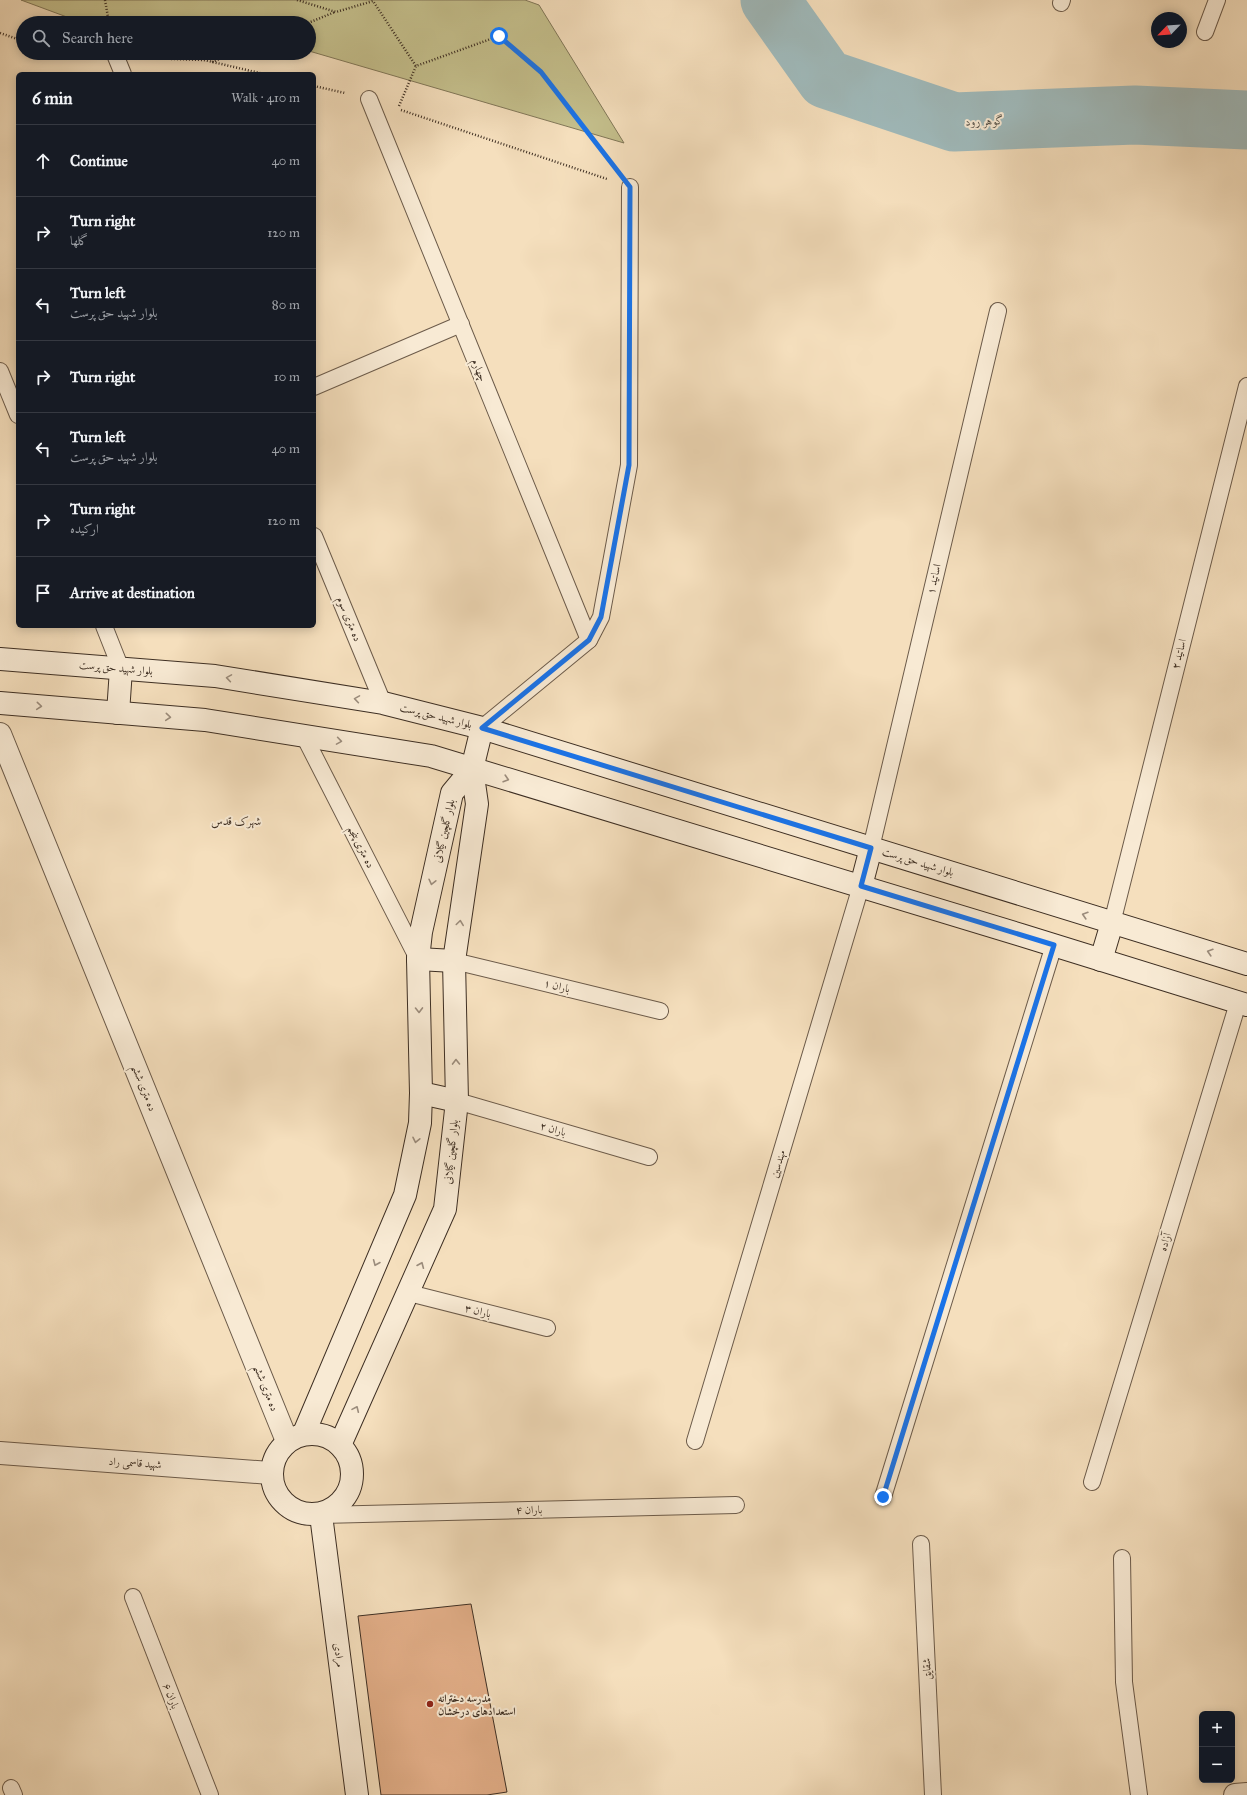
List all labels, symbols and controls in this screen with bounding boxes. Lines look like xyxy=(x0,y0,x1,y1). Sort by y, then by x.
north arrow xyxy=(1151,12,1187,48)
search box xyxy=(16,16,316,60)
icon: search xyxy=(30,27,52,49)
route start xyxy=(490,27,508,45)
text: Search here xyxy=(62,29,133,47)
text: 6 min xyxy=(32,88,73,109)
text: Walk · 410 m xyxy=(231,90,300,106)
water label: گوهر رود xyxy=(965,113,1005,130)
icon: ahead xyxy=(32,150,54,172)
text: Continue xyxy=(70,152,128,170)
text: 40 m xyxy=(271,153,300,169)
text: Turn right xyxy=(70,212,135,230)
icon: right xyxy=(32,222,54,244)
text: 120 m xyxy=(267,225,300,241)
text: گلها xyxy=(70,233,88,249)
text: Turn left xyxy=(70,284,126,302)
icon: left xyxy=(32,294,54,316)
text: 80 m xyxy=(272,297,300,313)
text: بلوار شهید حق پرست xyxy=(70,305,158,321)
street label: چهارم xyxy=(466,357,489,384)
icon: right xyxy=(32,366,54,388)
text: Turn right xyxy=(70,368,135,386)
text: 10 m xyxy=(274,369,300,385)
text: Turn left xyxy=(70,428,126,446)
icon: left xyxy=(32,438,54,460)
text: 40 m xyxy=(271,441,300,457)
text: بلوار شهید حق پرست xyxy=(70,449,158,465)
text: Turn right xyxy=(70,500,135,518)
icon: right xyxy=(32,510,54,532)
text: 120 m xyxy=(267,513,300,529)
text: ارکیده xyxy=(70,521,99,537)
street label: اساتید ۱ xyxy=(924,563,944,595)
icon: arrive xyxy=(32,582,54,604)
text: Arrive at destination xyxy=(70,584,195,602)
street label: ده متری سوم xyxy=(331,595,364,645)
street label: اساتید ۲ xyxy=(1169,638,1189,670)
street label: بلوار شهید حق پرست xyxy=(78,658,153,679)
one-way arrow xyxy=(225,675,232,683)
one-way arrow xyxy=(354,695,360,704)
one-way arrow xyxy=(36,701,42,710)
street label: بلوار شهید حق پرست xyxy=(398,701,474,732)
one-way arrow xyxy=(165,712,171,721)
one-way arrow xyxy=(335,736,342,745)
one-way arrow xyxy=(502,774,509,783)
street label: بلوار گلچین گیلانی xyxy=(429,798,459,864)
district label: شهرک قدس xyxy=(211,814,261,829)
street label: ده متری پنجم xyxy=(341,824,377,872)
street label: بلوار شهید حق پرست xyxy=(880,845,955,880)
one-way arrow xyxy=(429,879,437,885)
one-way arrow xyxy=(1082,911,1089,920)
one-way arrow xyxy=(455,920,464,926)
one-way arrow xyxy=(1206,948,1213,957)
street label: باران ۱ xyxy=(543,976,571,996)
one-way arrow xyxy=(415,1007,423,1013)
one-way arrow xyxy=(452,1059,460,1065)
street label: ده متری ششم xyxy=(125,1063,159,1115)
street label: بلوار گلچین گیلانی xyxy=(440,1119,462,1185)
street label: باران ۲ xyxy=(538,1119,568,1139)
one-way arrow xyxy=(412,1137,421,1143)
street label: مهندسین xyxy=(768,1149,789,1180)
street label: آزاده xyxy=(1155,1230,1174,1253)
one-way arrow xyxy=(373,1259,381,1267)
one-way arrow xyxy=(416,1262,424,1269)
street label: باران ۳ xyxy=(464,1301,492,1321)
street label: ده متری ششم xyxy=(247,1363,281,1415)
one-way arrow xyxy=(351,1405,359,1413)
street label: شهید قاسمی راد xyxy=(108,1455,162,1473)
route end xyxy=(874,1488,892,1506)
street label: باران ۴ xyxy=(516,1503,542,1517)
street label: مرادی xyxy=(330,1642,347,1668)
street label: شقایق xyxy=(920,1658,934,1680)
street label: باران ۶ xyxy=(160,1681,182,1711)
place label: مدرسه دخترانه استعدادهای درخشان xyxy=(438,1692,516,1718)
marker: مدرسه دخترانه استعدادهای درخشان xyxy=(425,1699,435,1709)
map controls xyxy=(1199,1711,1235,1783)
button: + xyxy=(1199,1711,1235,1747)
button: − xyxy=(1199,1747,1235,1783)

